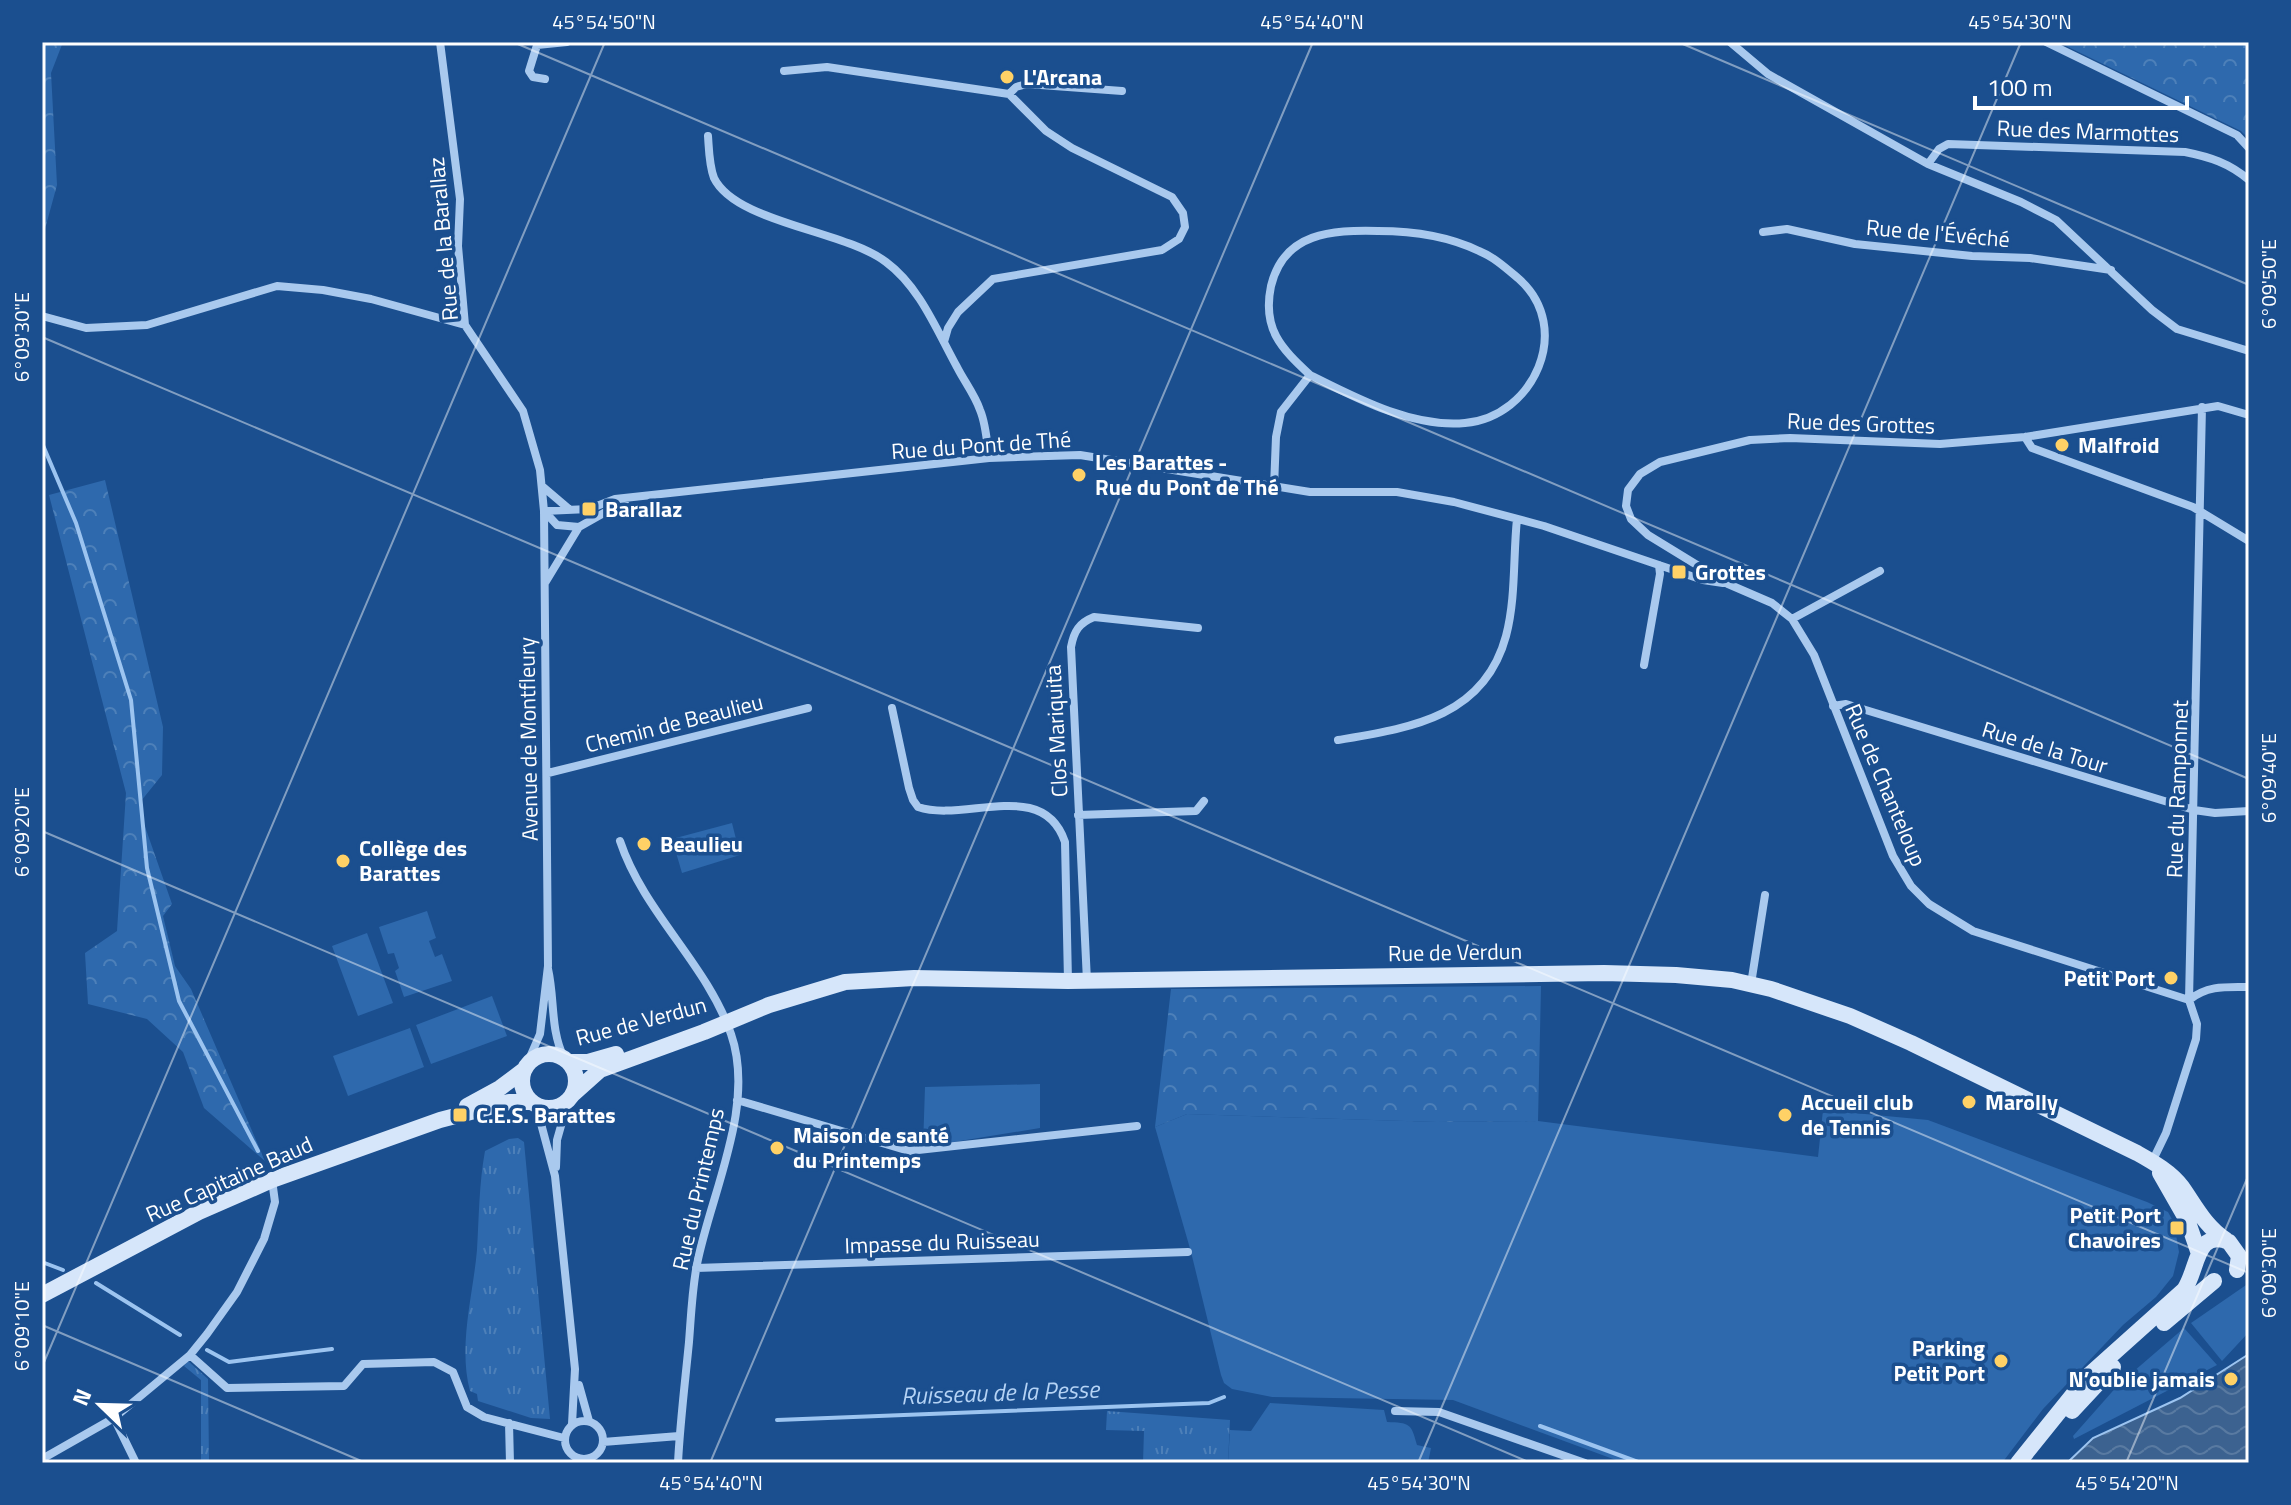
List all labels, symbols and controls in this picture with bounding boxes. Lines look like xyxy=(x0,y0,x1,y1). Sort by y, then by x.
text: 45°54'50"N xyxy=(552,6,656,37)
text: 45°54'40"N xyxy=(1260,6,1364,37)
text: 45°54'30"N xyxy=(1968,6,2072,37)
place label: L'Arcana xyxy=(1023,60,1102,94)
scale bar xyxy=(1975,60,2187,110)
marker: L'Arcana xyxy=(998,68,1016,86)
text: 100 m xyxy=(1987,69,2053,105)
street label: Rue des Marmottes xyxy=(1996,111,2180,151)
street label: Rue de la Barallaz xyxy=(419,156,467,322)
street label: Rue de l'Évéché xyxy=(1865,210,2011,256)
text: 6°09'50"E xyxy=(2253,239,2284,329)
text: 6°09'30"E xyxy=(6,292,37,382)
street label: Rue des Grottes xyxy=(1786,403,1936,443)
street label: Rue du Pont de Thé xyxy=(890,422,1072,468)
place label: Malfroid xyxy=(2078,428,2160,462)
marker: Malfroid xyxy=(2053,436,2071,454)
place label: Les Barattes - Rue du Pont de Thé xyxy=(1095,445,1279,504)
marker: Les Barattes - Rue du Pont de Thé xyxy=(1070,466,1088,484)
place label: Barallaz xyxy=(605,492,682,526)
marker: Barallaz xyxy=(580,500,598,518)
place label: Grottes xyxy=(1695,555,1766,589)
marker: Grottes xyxy=(1670,563,1688,581)
street label: Avenue de Montfleury xyxy=(509,636,547,841)
street label: Clos Mariquita xyxy=(1036,664,1076,798)
street label: Chemin de Beaulieu xyxy=(581,684,767,762)
street label: Rue de Chanteloup xyxy=(1836,698,1936,872)
street label: Rue du Ramponnet xyxy=(2157,699,2197,878)
street label: Rue de la Tour xyxy=(1978,712,2113,782)
text: 6°09'40"E xyxy=(2253,733,2284,823)
text: 6°09'20"E xyxy=(6,787,37,877)
place label: Beaulieu xyxy=(660,827,743,861)
place label: Collège des Barattes xyxy=(359,831,467,890)
marker: Beaulieu xyxy=(635,835,653,853)
marker: Collège des Barattes xyxy=(334,852,352,870)
street label: Rue de Verdun xyxy=(1388,934,1522,970)
place label: Petit Port xyxy=(2063,961,2155,995)
marker: Petit Port xyxy=(2162,969,2180,987)
street label: Rue de Verdun xyxy=(572,987,710,1055)
place label: Accueil club de Tennis xyxy=(1801,1085,1913,1144)
place label: Marolly xyxy=(1985,1085,2058,1119)
marker: Marolly xyxy=(1960,1093,1978,1111)
place label: C.E.S. Barattes xyxy=(476,1098,616,1132)
street label: Rue du Printemps xyxy=(663,1105,733,1273)
marker: C.E.S. Barattes xyxy=(451,1106,469,1124)
marker: Accueil club de Tennis xyxy=(1776,1106,1794,1124)
place label: Maison de santé du Printemps xyxy=(793,1118,949,1177)
street label: Rue Capitaine Baud xyxy=(140,1127,318,1231)
marker: Maison de santé du Printemps xyxy=(768,1139,786,1157)
place label: Petit Port Chavoires xyxy=(2068,1198,2161,1257)
marker: Petit Port Chavoires xyxy=(2168,1219,2186,1237)
street label: Impasse du Ruisseau xyxy=(844,1222,1040,1262)
text: 6°09'30"E xyxy=(2253,1228,2284,1318)
text: 6°09'10"E xyxy=(6,1281,37,1371)
place label: Parking Petit Port xyxy=(1893,1331,1985,1390)
marker: Parking Petit Port xyxy=(1992,1352,2010,1370)
place label: N’oublie jamais xyxy=(2068,1362,2215,1396)
north arrow xyxy=(60,1365,140,1445)
water label: Ruisseau de la Pesse xyxy=(900,1370,1101,1413)
marker: N’oublie jamais xyxy=(2222,1370,2240,1388)
text: N xyxy=(63,1384,100,1411)
text: 45°54'40"N xyxy=(659,1467,763,1498)
text: 45°54'30"N xyxy=(1367,1467,1471,1498)
text: 45°54'20"N xyxy=(2075,1467,2179,1498)

